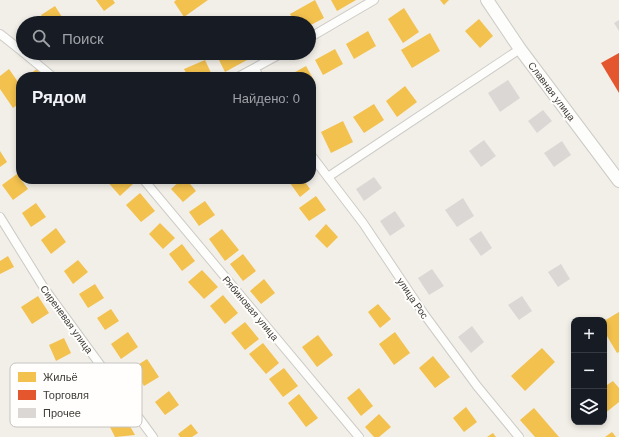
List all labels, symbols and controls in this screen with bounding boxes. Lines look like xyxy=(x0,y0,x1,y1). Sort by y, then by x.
search box xyxy=(16,16,316,60)
icon: search xyxy=(30,27,52,49)
text: Поиск xyxy=(62,30,104,47)
street label: Славная улица xyxy=(526,60,578,123)
text: Рядом xyxy=(32,88,87,107)
text: Найдено: 0 xyxy=(232,91,300,106)
street label: Рябиновая улица xyxy=(220,274,281,343)
street label: улица Рос xyxy=(395,276,430,321)
street label: Сиреневая улица xyxy=(38,283,95,356)
map controls xyxy=(571,317,607,425)
button: + xyxy=(571,317,607,353)
button: − xyxy=(571,353,607,389)
legend xyxy=(10,363,142,427)
text: Жильё xyxy=(43,371,78,383)
text: Торговля xyxy=(43,389,89,401)
button: layers xyxy=(571,389,607,425)
text: Прочее xyxy=(43,407,81,419)

